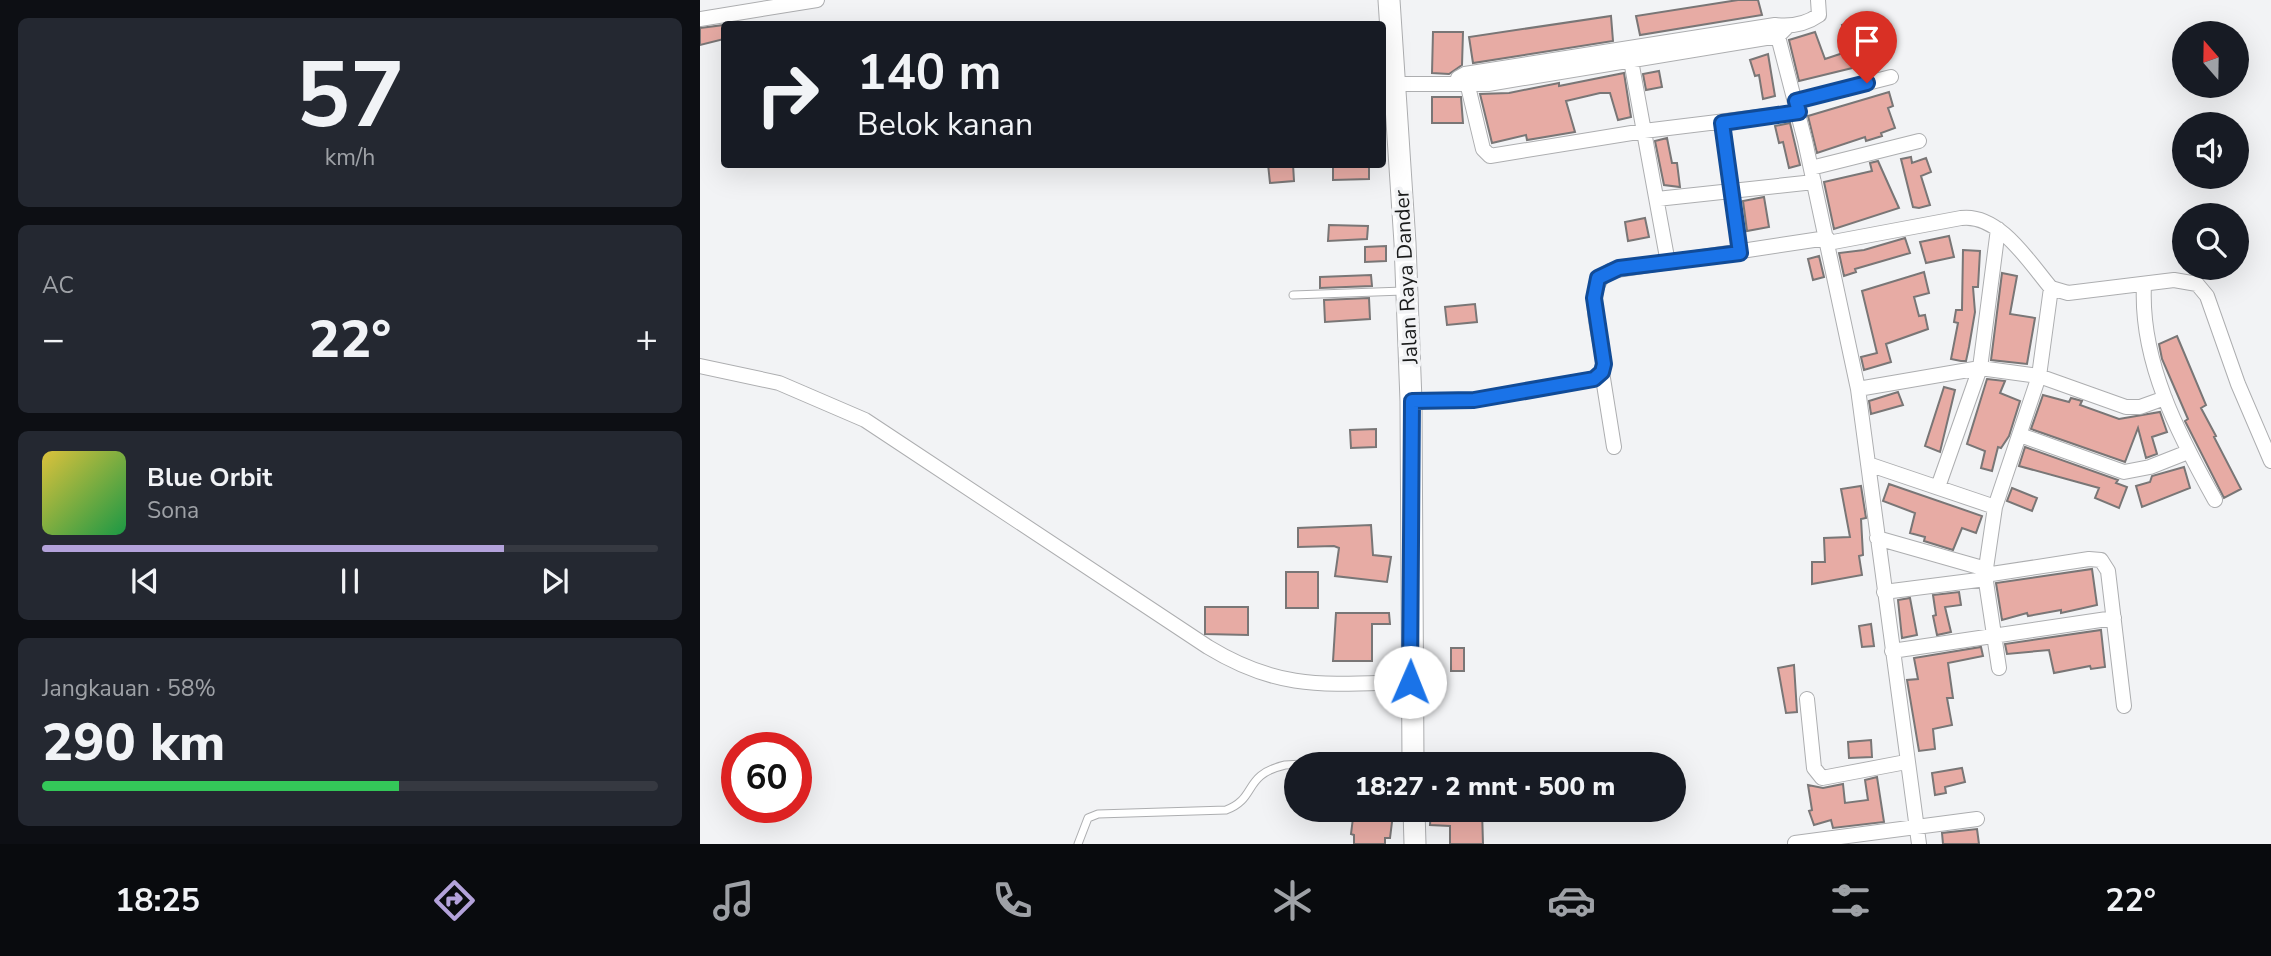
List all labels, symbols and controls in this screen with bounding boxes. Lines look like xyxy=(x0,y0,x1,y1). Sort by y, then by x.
pin xyxy=(1837,11,1897,83)
north arrow xyxy=(2172,21,2249,98)
map controls xyxy=(2172,21,2249,280)
icon: arrive xyxy=(1848,22,1886,60)
text: 57 xyxy=(295,34,405,158)
text: 140 m xyxy=(857,39,1001,106)
icon: right xyxy=(742,49,833,140)
text: Belok kanan xyxy=(857,103,1033,146)
button: sound xyxy=(2172,112,2249,189)
text: km/h xyxy=(325,142,375,173)
street label: Jalan Raya Dander xyxy=(1387,189,1425,366)
button: search xyxy=(2172,203,2249,280)
text: AC xyxy=(42,270,74,301)
text: 22° xyxy=(309,304,391,375)
text: − xyxy=(42,314,65,365)
text: + xyxy=(635,314,658,365)
text: Blue Orbit xyxy=(147,460,272,495)
text: Sona xyxy=(147,495,199,526)
icon: previous xyxy=(126,562,164,600)
icon: pause xyxy=(331,562,369,600)
icon: next xyxy=(536,562,574,600)
position arrow xyxy=(1373,645,1447,719)
text: Jangkauan · 58% xyxy=(42,673,216,704)
text: 290 km xyxy=(42,707,225,778)
speed limit sign: 60 xyxy=(721,732,812,823)
text: 18:27 · 2 mnt · 500 m xyxy=(1355,769,1615,804)
icon: directions xyxy=(430,876,479,925)
icon: music xyxy=(709,876,758,925)
icon: phone xyxy=(988,876,1037,925)
icon: climate xyxy=(1268,876,1317,925)
icon: car xyxy=(1547,876,1596,925)
icon: filters xyxy=(1826,876,1875,925)
text: 18:25 xyxy=(115,879,200,922)
text: 22° xyxy=(2105,879,2156,922)

